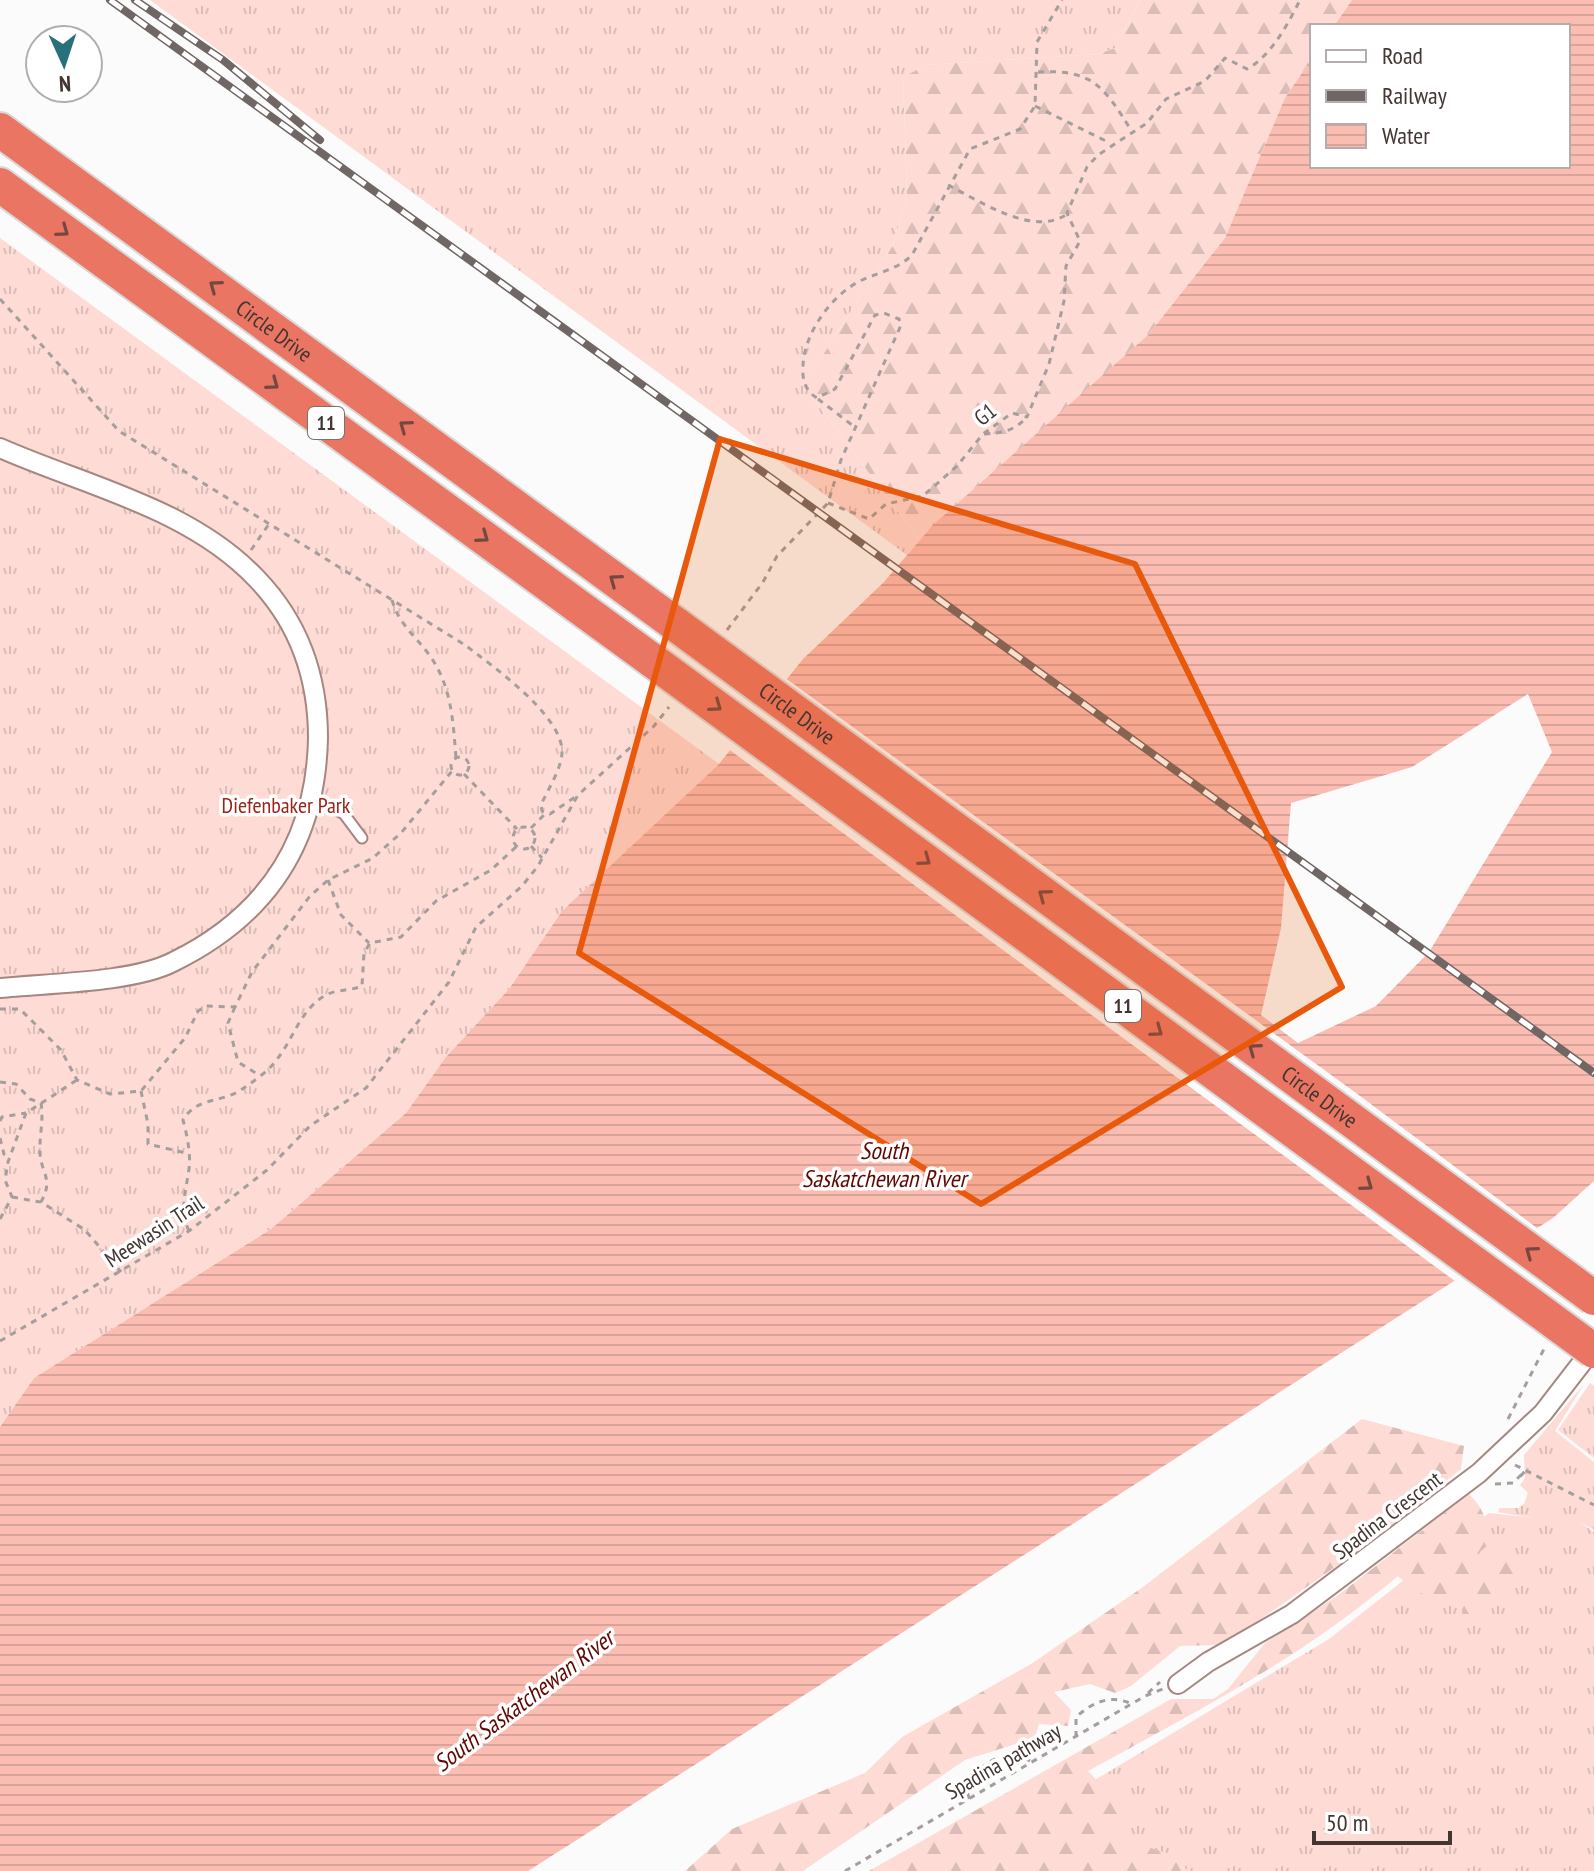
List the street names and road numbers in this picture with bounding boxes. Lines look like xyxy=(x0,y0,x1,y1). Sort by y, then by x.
street label: Circle Drive xyxy=(231,294,318,368)
street label: G1 xyxy=(968,397,1002,431)
road number: 11 xyxy=(308,407,344,439)
street label: Circle Drive xyxy=(754,676,841,751)
road number: 11 xyxy=(1105,990,1141,1022)
street label: Circle Drive xyxy=(1276,1060,1363,1134)
street label: Meewasin Trail xyxy=(99,1188,209,1273)
street label: Spadina Crescent xyxy=(1327,1465,1447,1565)
street label: Spadina pathway xyxy=(940,1716,1067,1805)

